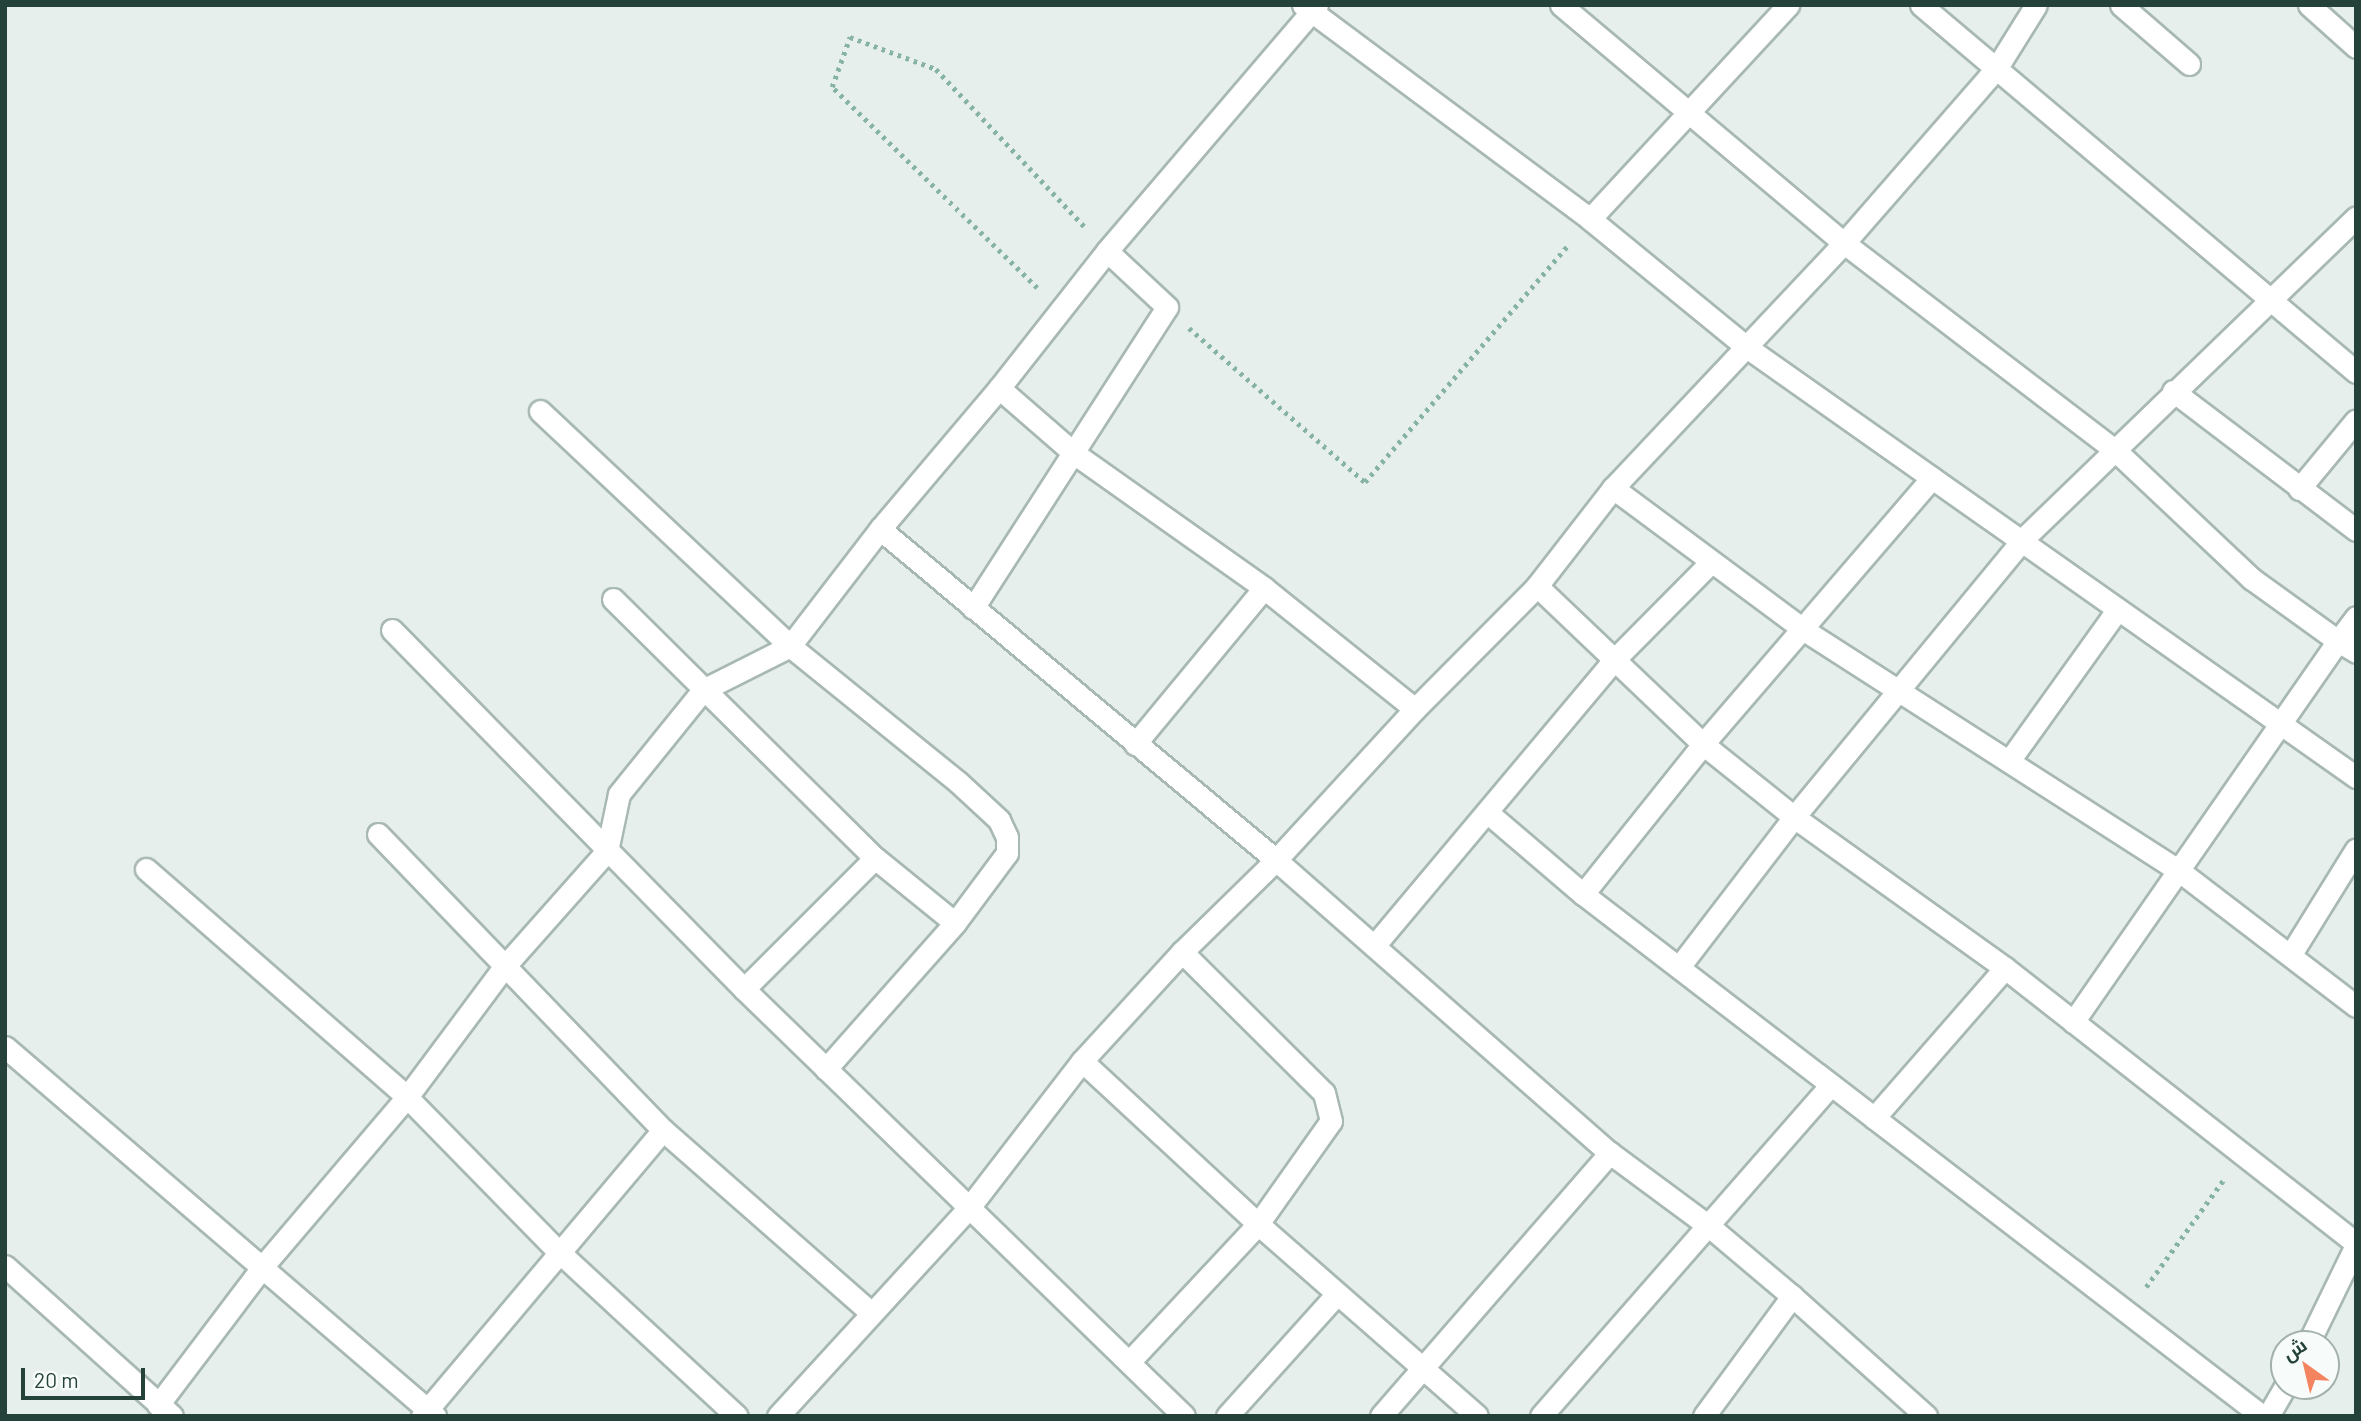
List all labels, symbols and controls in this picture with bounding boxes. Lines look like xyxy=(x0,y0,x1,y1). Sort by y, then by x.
north arrow xyxy=(2270,1330,2340,1400)
text: ش xyxy=(2278,1332,2311,1365)
scale bar xyxy=(24,1354,149,1398)
text: 20 m xyxy=(34,1367,79,1392)

